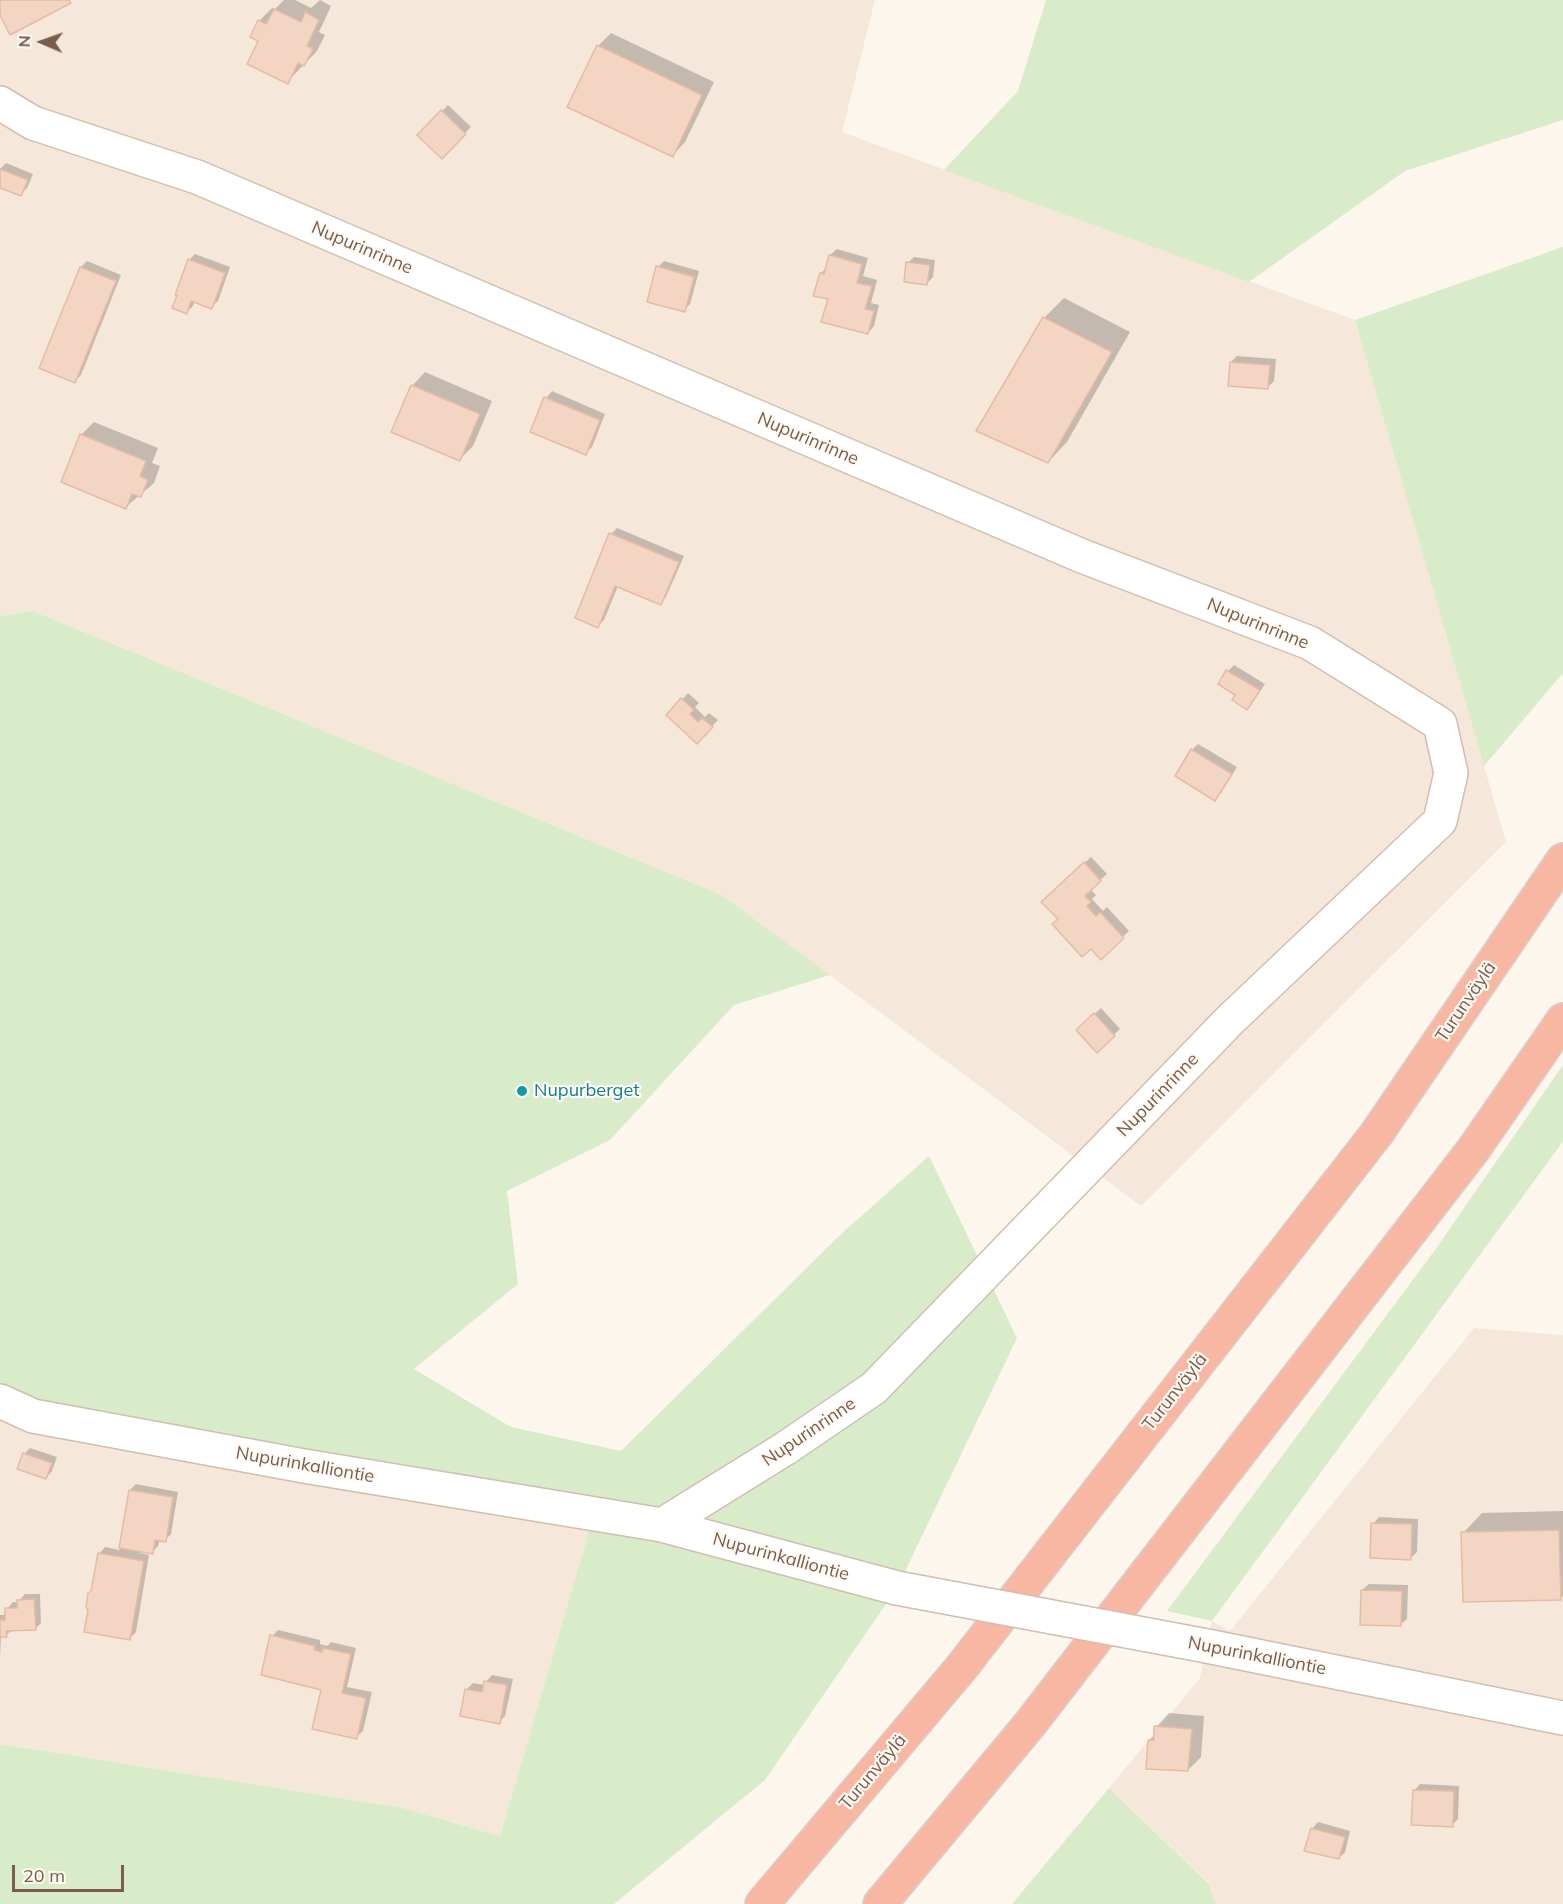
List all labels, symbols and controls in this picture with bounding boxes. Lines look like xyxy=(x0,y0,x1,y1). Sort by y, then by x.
north arrow xyxy=(12,12,72,72)
text: N xyxy=(14,35,34,48)
street label: Nupurinrinne xyxy=(308,217,416,279)
street label: Nupurinrinne xyxy=(754,408,862,470)
street label: Nupurinrinne xyxy=(1204,594,1312,654)
street label: Turunväylä xyxy=(1431,958,1501,1046)
street label: Nupurinrinne xyxy=(1113,1049,1203,1141)
place label: Nupurberget xyxy=(534,1080,640,1102)
marker: Nupurberget xyxy=(515,1084,529,1098)
street label: Turunväylä xyxy=(1138,1349,1212,1435)
street label: Nupurinrinne xyxy=(758,1393,860,1471)
street label: Nupurinkalliontie xyxy=(234,1442,376,1488)
street label: Nupurinkalliontie xyxy=(710,1528,852,1586)
street label: Nupurinkalliontie xyxy=(1186,1632,1328,1680)
street label: Turunväylä xyxy=(835,1730,911,1814)
scale bar xyxy=(15,1853,128,1891)
text: 20 m xyxy=(23,1864,65,1887)

